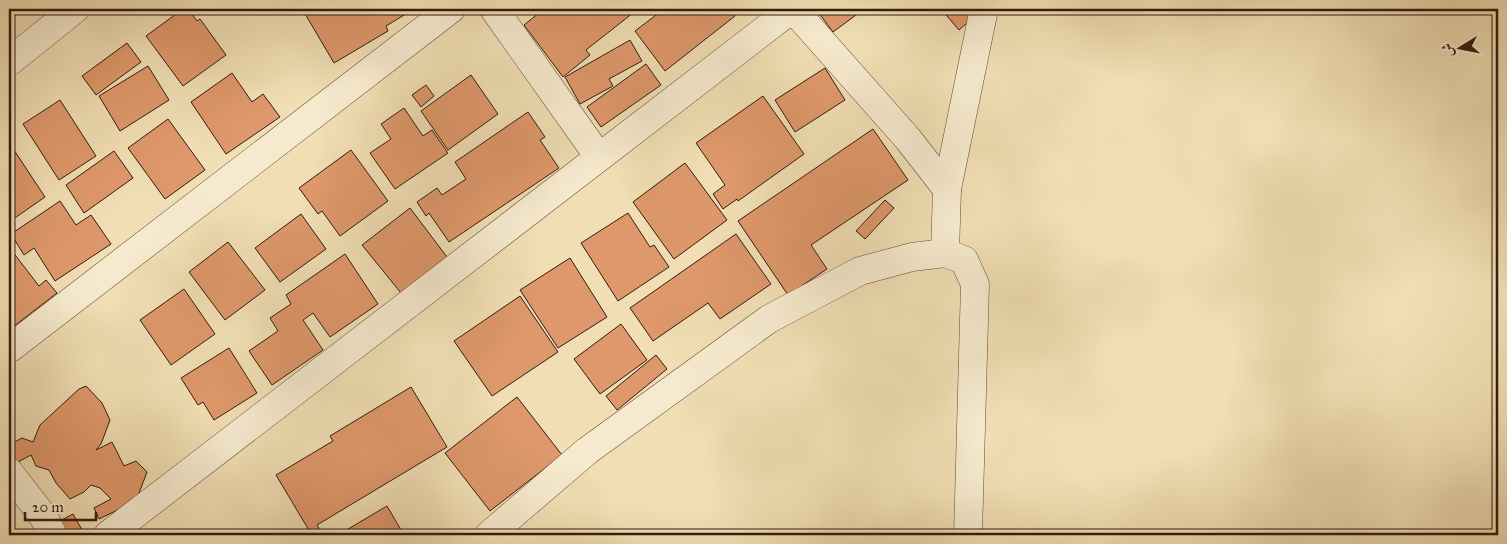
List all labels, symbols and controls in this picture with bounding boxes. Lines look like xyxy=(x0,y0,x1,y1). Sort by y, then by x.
north arrow xyxy=(1434,22,1484,72)
text: ش xyxy=(1438,42,1457,58)
scale bar xyxy=(25,489,96,521)
text: 20 m xyxy=(32,498,64,516)

